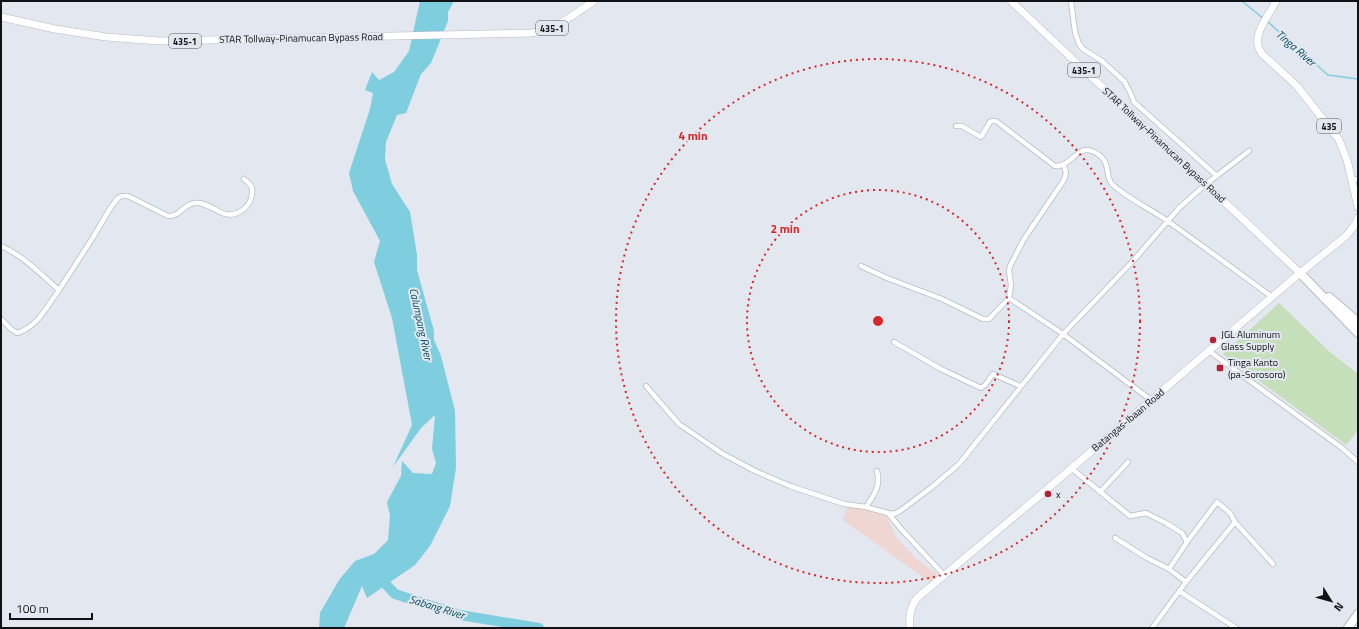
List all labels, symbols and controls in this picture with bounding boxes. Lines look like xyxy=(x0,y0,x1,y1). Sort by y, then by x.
road number: 435-1 xyxy=(536,21,568,35)
water label: Tinga River xyxy=(1273,26,1320,71)
street label: STAR Tollway-Pinamucan Bypass Road xyxy=(219,29,383,47)
road number: 435-1 xyxy=(169,34,201,48)
road number: 435-1 xyxy=(1068,63,1100,77)
street label: STAR Tollway-Pinamucan Bypass Road xyxy=(1099,84,1229,206)
road number: 435 xyxy=(1317,119,1341,133)
text: 4 min xyxy=(678,126,708,145)
text: 2 min xyxy=(770,219,800,238)
water label: Calumpang River xyxy=(406,287,437,363)
centre of rings xyxy=(871,314,885,328)
place label: JGL Aluminum Glass Supply xyxy=(1221,327,1280,354)
marker: JGL Aluminum Glass Supply xyxy=(1208,335,1218,345)
place label: Tinga Kanto (pa-Sorosoro) xyxy=(1228,355,1286,382)
marker: Tinga Kanto (pa-Sorosoro) xyxy=(1215,363,1225,373)
street label: Batangas-Ibaan Road xyxy=(1088,385,1168,455)
place label: x xyxy=(1056,487,1061,502)
marker: x xyxy=(1043,489,1053,499)
north arrow xyxy=(1311,581,1351,621)
water label: Sabang River xyxy=(407,591,468,623)
scale bar xyxy=(10,595,92,621)
text: 100 m xyxy=(16,599,49,618)
text: N xyxy=(1330,599,1348,615)

